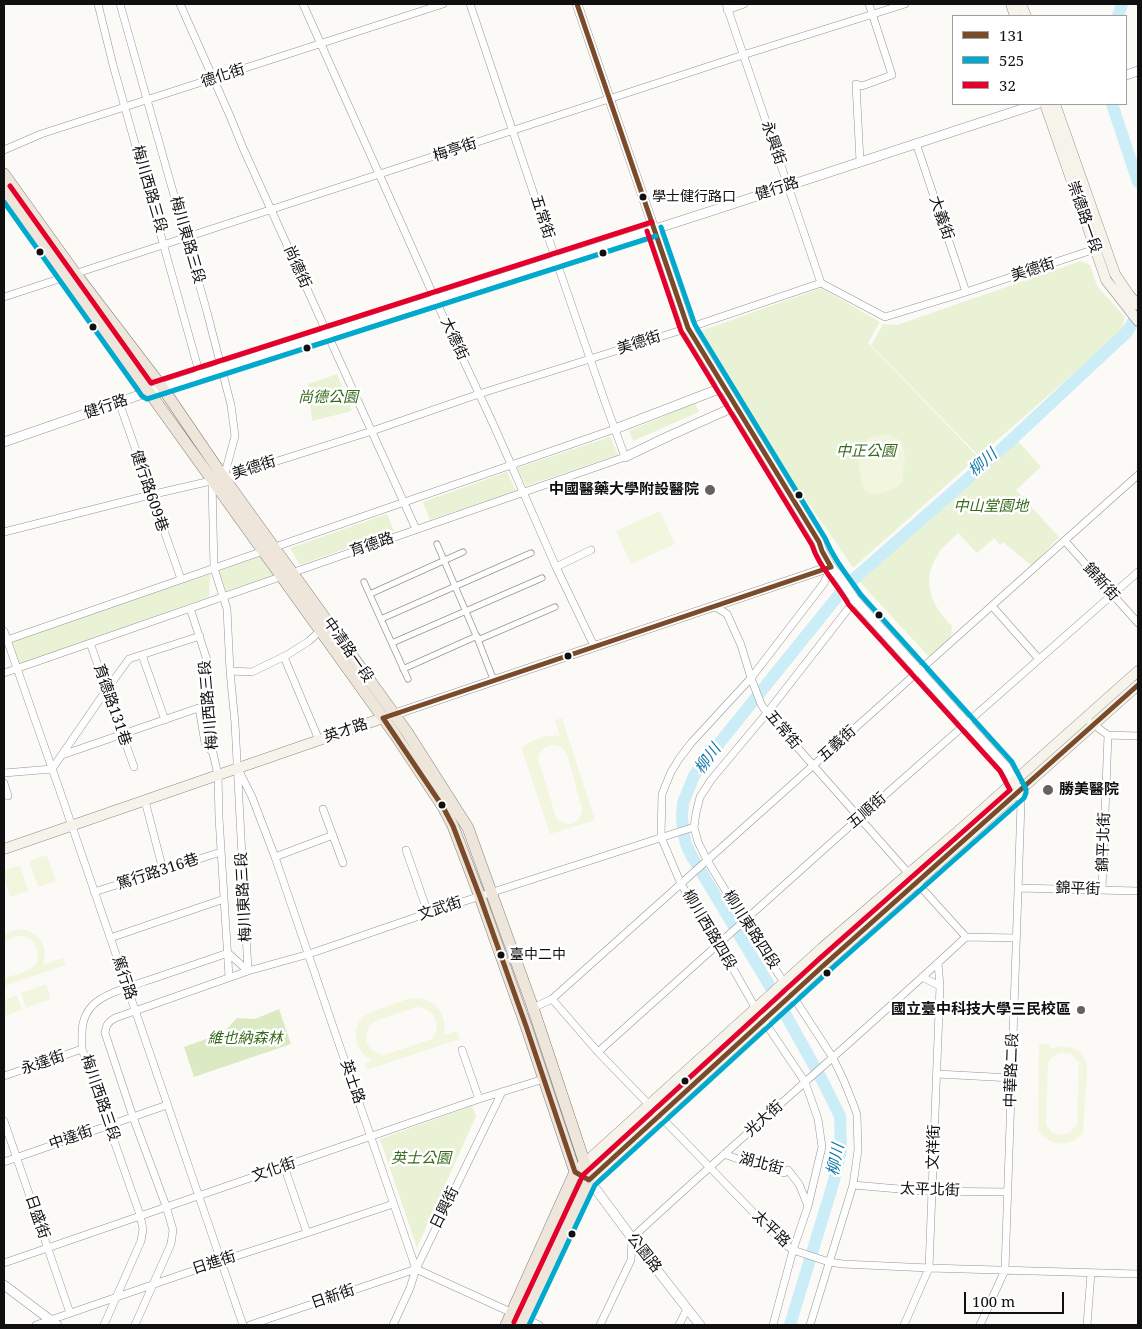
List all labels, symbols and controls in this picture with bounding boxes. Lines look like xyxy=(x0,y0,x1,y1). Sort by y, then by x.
legend xyxy=(952,15,1127,105)
text: 131 xyxy=(999,25,1024,45)
text: 525 xyxy=(999,50,1024,70)
street label: 德化街 xyxy=(199,60,247,92)
text: 32 xyxy=(999,75,1016,95)
street label: 永興街 xyxy=(757,119,789,167)
street label: 梅亭街 xyxy=(431,134,479,166)
street label: 梅川西路三段 xyxy=(128,143,170,235)
street label: 健行路 xyxy=(753,173,801,205)
street label: 崇德路一段 xyxy=(1063,179,1105,255)
place label: 學士健行路口 xyxy=(652,189,736,205)
marker: 學士健行路口 xyxy=(638,192,648,202)
street label: 五常街 xyxy=(526,193,558,241)
street label: 梅川東路三段 xyxy=(166,194,208,286)
street label: 大義街 xyxy=(925,194,957,242)
street label: 尚德街 xyxy=(280,243,314,291)
unlabelled marker xyxy=(35,247,45,257)
unlabelled marker xyxy=(598,248,608,258)
street label: 美德街 xyxy=(1009,254,1057,286)
street label: 大德街 xyxy=(436,315,472,363)
unlabelled marker xyxy=(88,322,98,332)
street label: 美德街 xyxy=(615,327,663,359)
unlabelled marker xyxy=(302,343,312,353)
park label: 尚德公園 xyxy=(298,389,358,407)
street label: 健行路 xyxy=(82,391,130,423)
park label: 中正公園 xyxy=(836,443,896,461)
water label: 柳川 xyxy=(965,445,1001,481)
street label: 健行路609巷 xyxy=(127,448,171,534)
street label: 美德街 xyxy=(230,452,278,484)
place label: 中國醫藥大學附設醫院 xyxy=(549,481,699,499)
marker: 中國醫藥大學附設醫院 xyxy=(703,483,717,497)
unlabelled marker xyxy=(794,490,804,500)
park label: 中山堂園地 xyxy=(954,498,1028,516)
street label: 育德路 xyxy=(348,529,396,561)
street label: 錦新街 xyxy=(1079,559,1123,605)
unlabelled marker xyxy=(874,610,884,620)
street label: 中清路一段 xyxy=(319,614,377,686)
unlabelled marker xyxy=(563,651,573,661)
street label: 梅川西路三段 xyxy=(196,659,222,751)
street label: 育德路131巷 xyxy=(90,662,134,748)
street label: 五常街 xyxy=(762,707,804,753)
street label: 英才路 xyxy=(322,715,370,747)
street label: 五義街 xyxy=(814,722,860,766)
water label: 柳川 xyxy=(691,740,725,778)
place label: 勝美醫院 xyxy=(1059,781,1119,799)
marker: 勝美醫院 xyxy=(1041,783,1055,797)
street label: 五順街 xyxy=(844,789,890,833)
unlabelled marker xyxy=(437,800,447,810)
street label: 錦平北街 xyxy=(1094,812,1114,872)
street label: 篤行路316巷 xyxy=(115,850,201,894)
street label: 梅川東路三段 xyxy=(233,852,255,942)
street label: 錦平街 xyxy=(1055,879,1101,899)
street label: 柳川西路四段 xyxy=(678,887,740,973)
street label: 柳川東路四段 xyxy=(719,887,783,973)
street label: 文武街 xyxy=(416,893,464,925)
place label: 臺中二中 xyxy=(510,947,566,963)
marker: 臺中二中 xyxy=(496,950,506,960)
street label: 篤行路 xyxy=(108,954,140,1002)
unlabelled marker xyxy=(822,968,832,978)
place label: 國立臺中科技大學三民校區 xyxy=(891,1001,1071,1019)
marker: 國立臺中科技大學三民校區 xyxy=(1075,1004,1087,1016)
park label: 維也納森林 xyxy=(208,1030,282,1048)
street label: 中華路二段 xyxy=(1002,1032,1022,1108)
street label: 永達街 xyxy=(19,1047,67,1079)
street label: 梅川西路三段 xyxy=(77,1053,123,1143)
street label: 英士路 xyxy=(336,1058,368,1106)
unlabelled marker xyxy=(680,1076,690,1086)
street label: 光大街 xyxy=(741,1097,787,1141)
street label: 中達街 xyxy=(47,1122,95,1154)
street label: 文祥街 xyxy=(924,1124,944,1170)
water label: 柳川 xyxy=(824,1142,848,1178)
street label: 湖北街 xyxy=(737,1149,785,1179)
park label: 英士公園 xyxy=(391,1150,451,1168)
street label: 文化街 xyxy=(250,1154,298,1186)
street label: 太平北街 xyxy=(900,1180,960,1200)
street label: 日興街 xyxy=(427,1184,463,1232)
street label: 日盛街 xyxy=(21,1193,53,1241)
street label: 太平路 xyxy=(749,1207,793,1251)
unlabelled marker xyxy=(567,1229,577,1239)
street label: 公園路 xyxy=(623,1230,665,1276)
street label: 日進街 xyxy=(190,1247,238,1279)
street label: 日新街 xyxy=(309,1281,357,1313)
scale bar xyxy=(967,1282,1067,1314)
text: 100 m xyxy=(972,1291,1015,1311)

